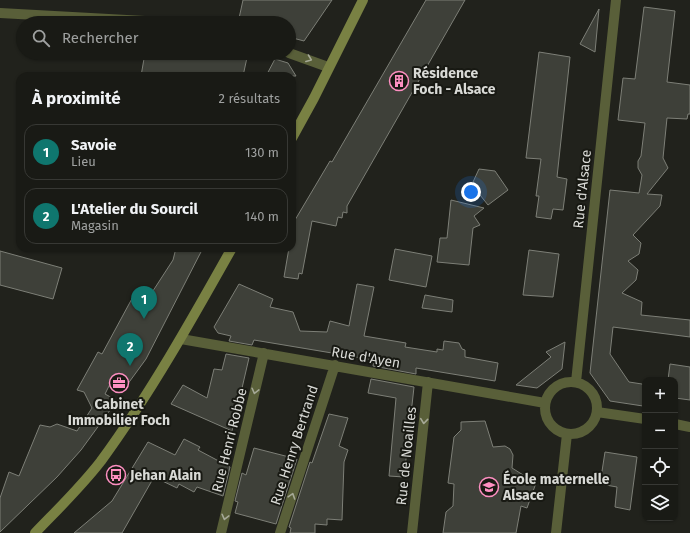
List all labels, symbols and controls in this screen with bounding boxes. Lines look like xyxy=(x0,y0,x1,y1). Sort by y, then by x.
search box xyxy=(16,16,296,60)
icon: search xyxy=(30,27,52,49)
text: Rechercher xyxy=(62,29,138,47)
one-way arrow xyxy=(305,55,312,63)
place label: Résidence Foch - Alsace xyxy=(413,65,496,98)
building icon: Résidence Foch - Alsace xyxy=(388,70,410,92)
text: À proximité xyxy=(32,88,121,109)
text: 2 résultats xyxy=(219,91,280,106)
text: Savoie xyxy=(71,136,116,154)
text: 1 xyxy=(43,145,49,160)
text: 130 m xyxy=(245,145,279,160)
street label: Rue d'Alsace xyxy=(570,149,595,229)
text: Lieu xyxy=(71,154,96,169)
your location xyxy=(461,182,481,202)
text: L'Atelier du Sourcil xyxy=(71,200,198,218)
text: 2 xyxy=(43,209,49,224)
text: 140 m xyxy=(245,209,279,224)
text: Magasin xyxy=(71,218,119,233)
pin: 1 xyxy=(131,286,157,319)
pin: 2 xyxy=(117,333,143,366)
street label: Rue d'Ayen xyxy=(330,343,402,372)
office icon: Cabinet Immobilier Foch xyxy=(108,372,130,394)
map controls xyxy=(642,377,678,521)
button: + xyxy=(642,377,678,413)
street label: Rue Henry Bertrand xyxy=(267,383,322,507)
street label: Rue Henri Robbe xyxy=(208,386,251,494)
one-way arrow xyxy=(252,388,260,394)
place label: Cabinet Immobilier Foch xyxy=(68,396,170,429)
street label: Rue de Noailles xyxy=(393,405,420,506)
button: − xyxy=(642,413,678,449)
one-way arrow xyxy=(420,418,429,424)
button: locate xyxy=(642,449,678,485)
bus stop icon: Jehan Alain xyxy=(105,464,127,486)
place label: Jehan Alain xyxy=(129,467,201,484)
place label: École maternelle Alsace xyxy=(502,470,610,504)
school or university icon: École maternelle Alsace xyxy=(478,476,500,498)
button: layers xyxy=(642,485,678,521)
one-way arrow xyxy=(287,493,296,500)
one-way arrow xyxy=(221,514,229,521)

